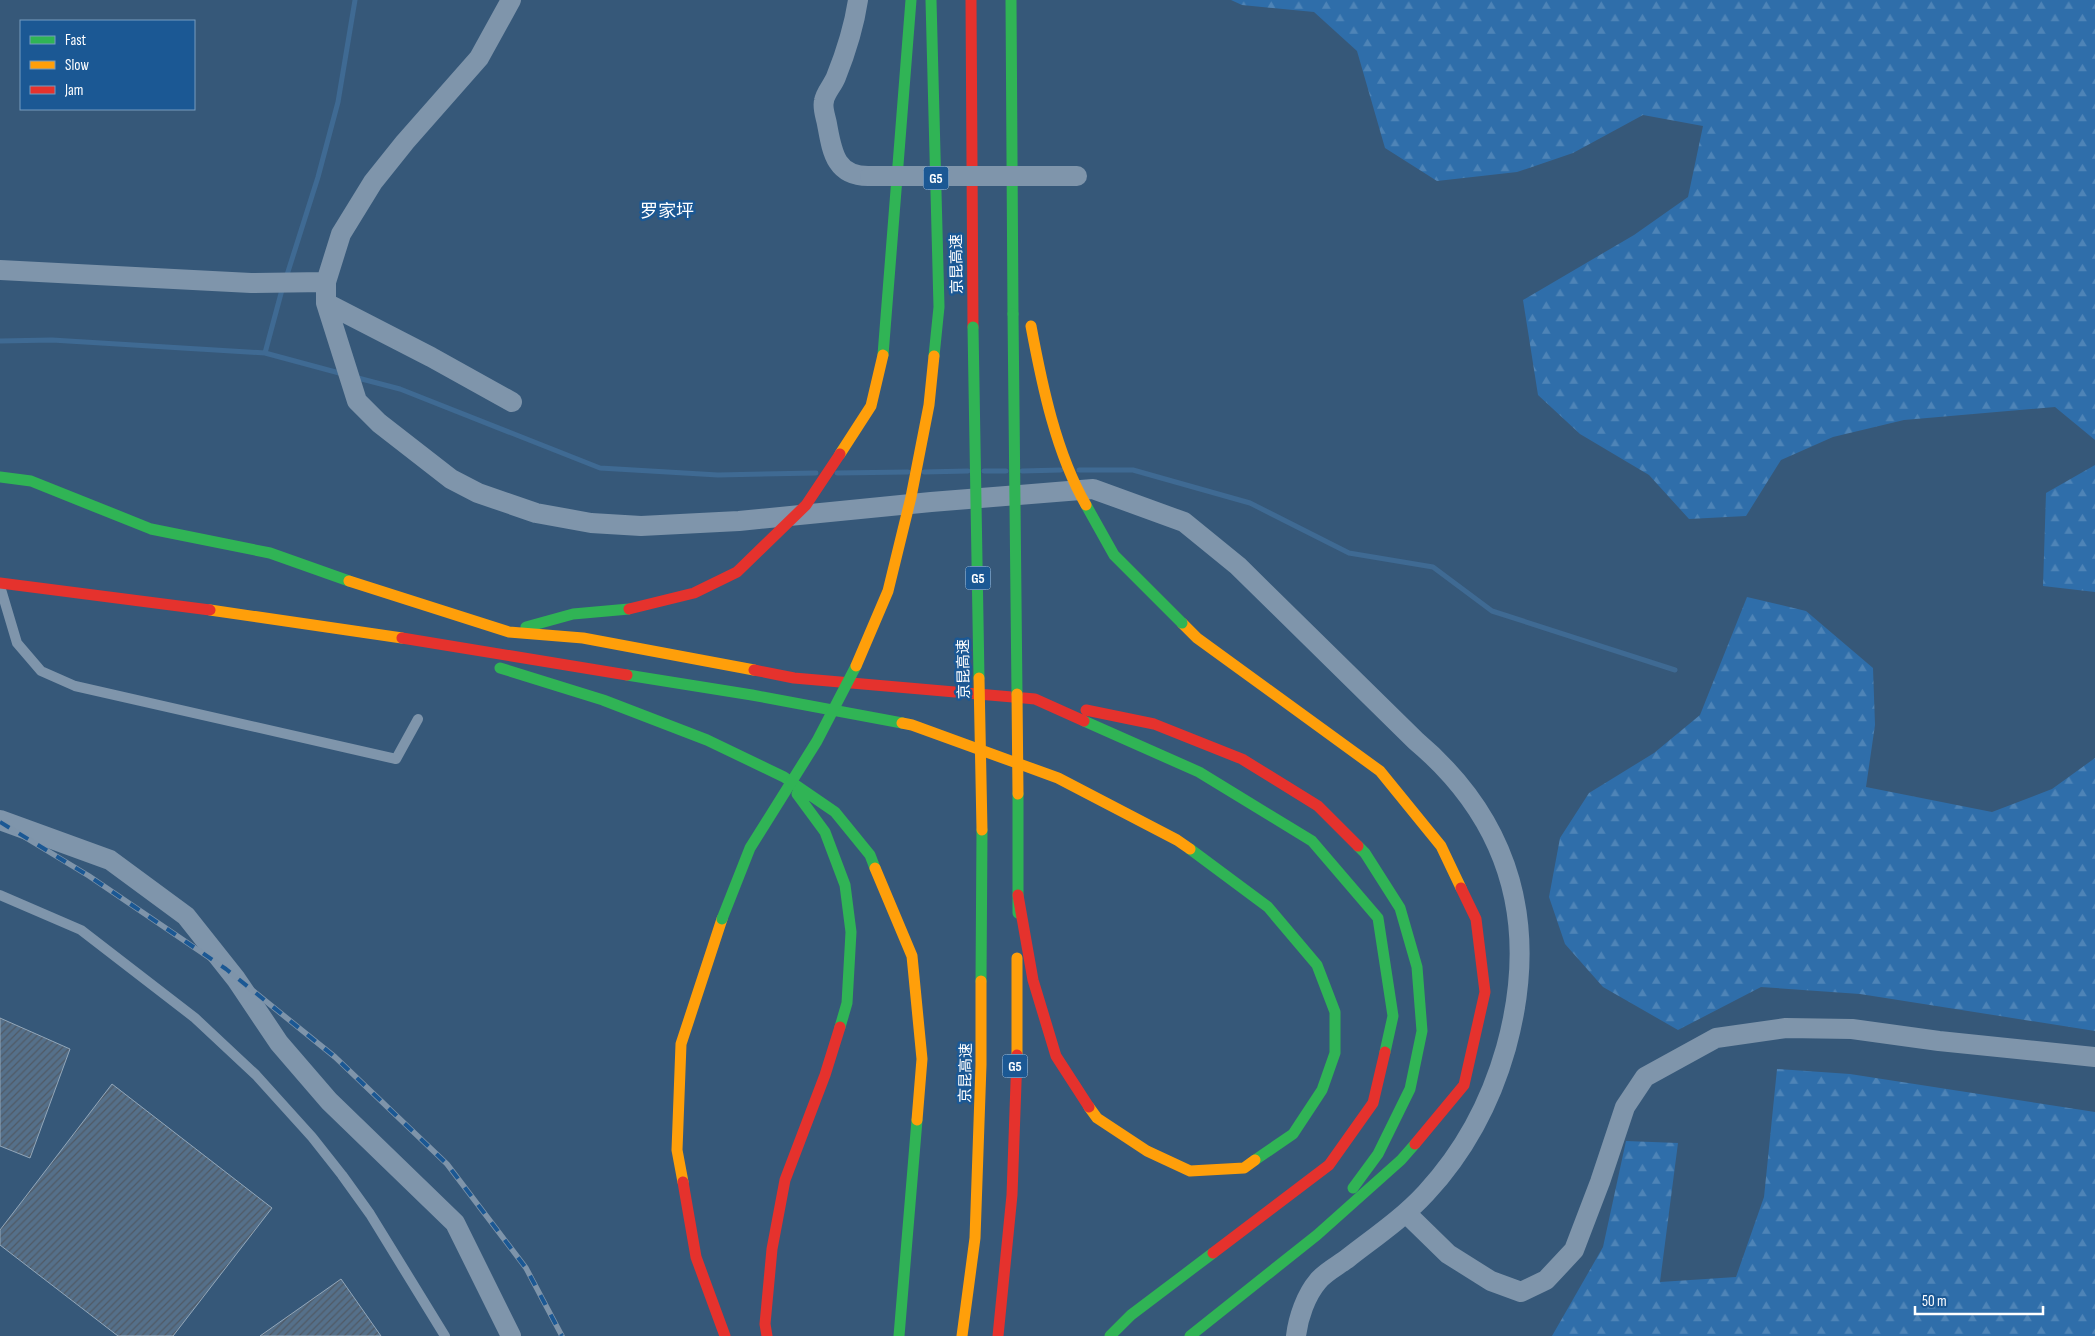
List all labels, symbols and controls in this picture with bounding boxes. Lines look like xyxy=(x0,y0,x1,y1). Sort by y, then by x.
legend xyxy=(20,20,195,110)
text: Fast xyxy=(65,31,87,50)
text: Slow xyxy=(65,56,89,75)
text: Jam xyxy=(64,81,83,100)
road number: G5 xyxy=(924,167,948,190)
district label: 罗家坪 xyxy=(640,201,694,222)
street label: 京昆高速 xyxy=(947,234,967,294)
road number: G5 xyxy=(966,566,990,590)
street label: 京昆高速 xyxy=(954,639,974,699)
street label: 京昆高速 xyxy=(956,1043,976,1103)
road number: G5 xyxy=(1002,1054,1028,1078)
scale bar xyxy=(1915,1284,2042,1316)
text: 50 m xyxy=(1922,1292,1947,1311)

